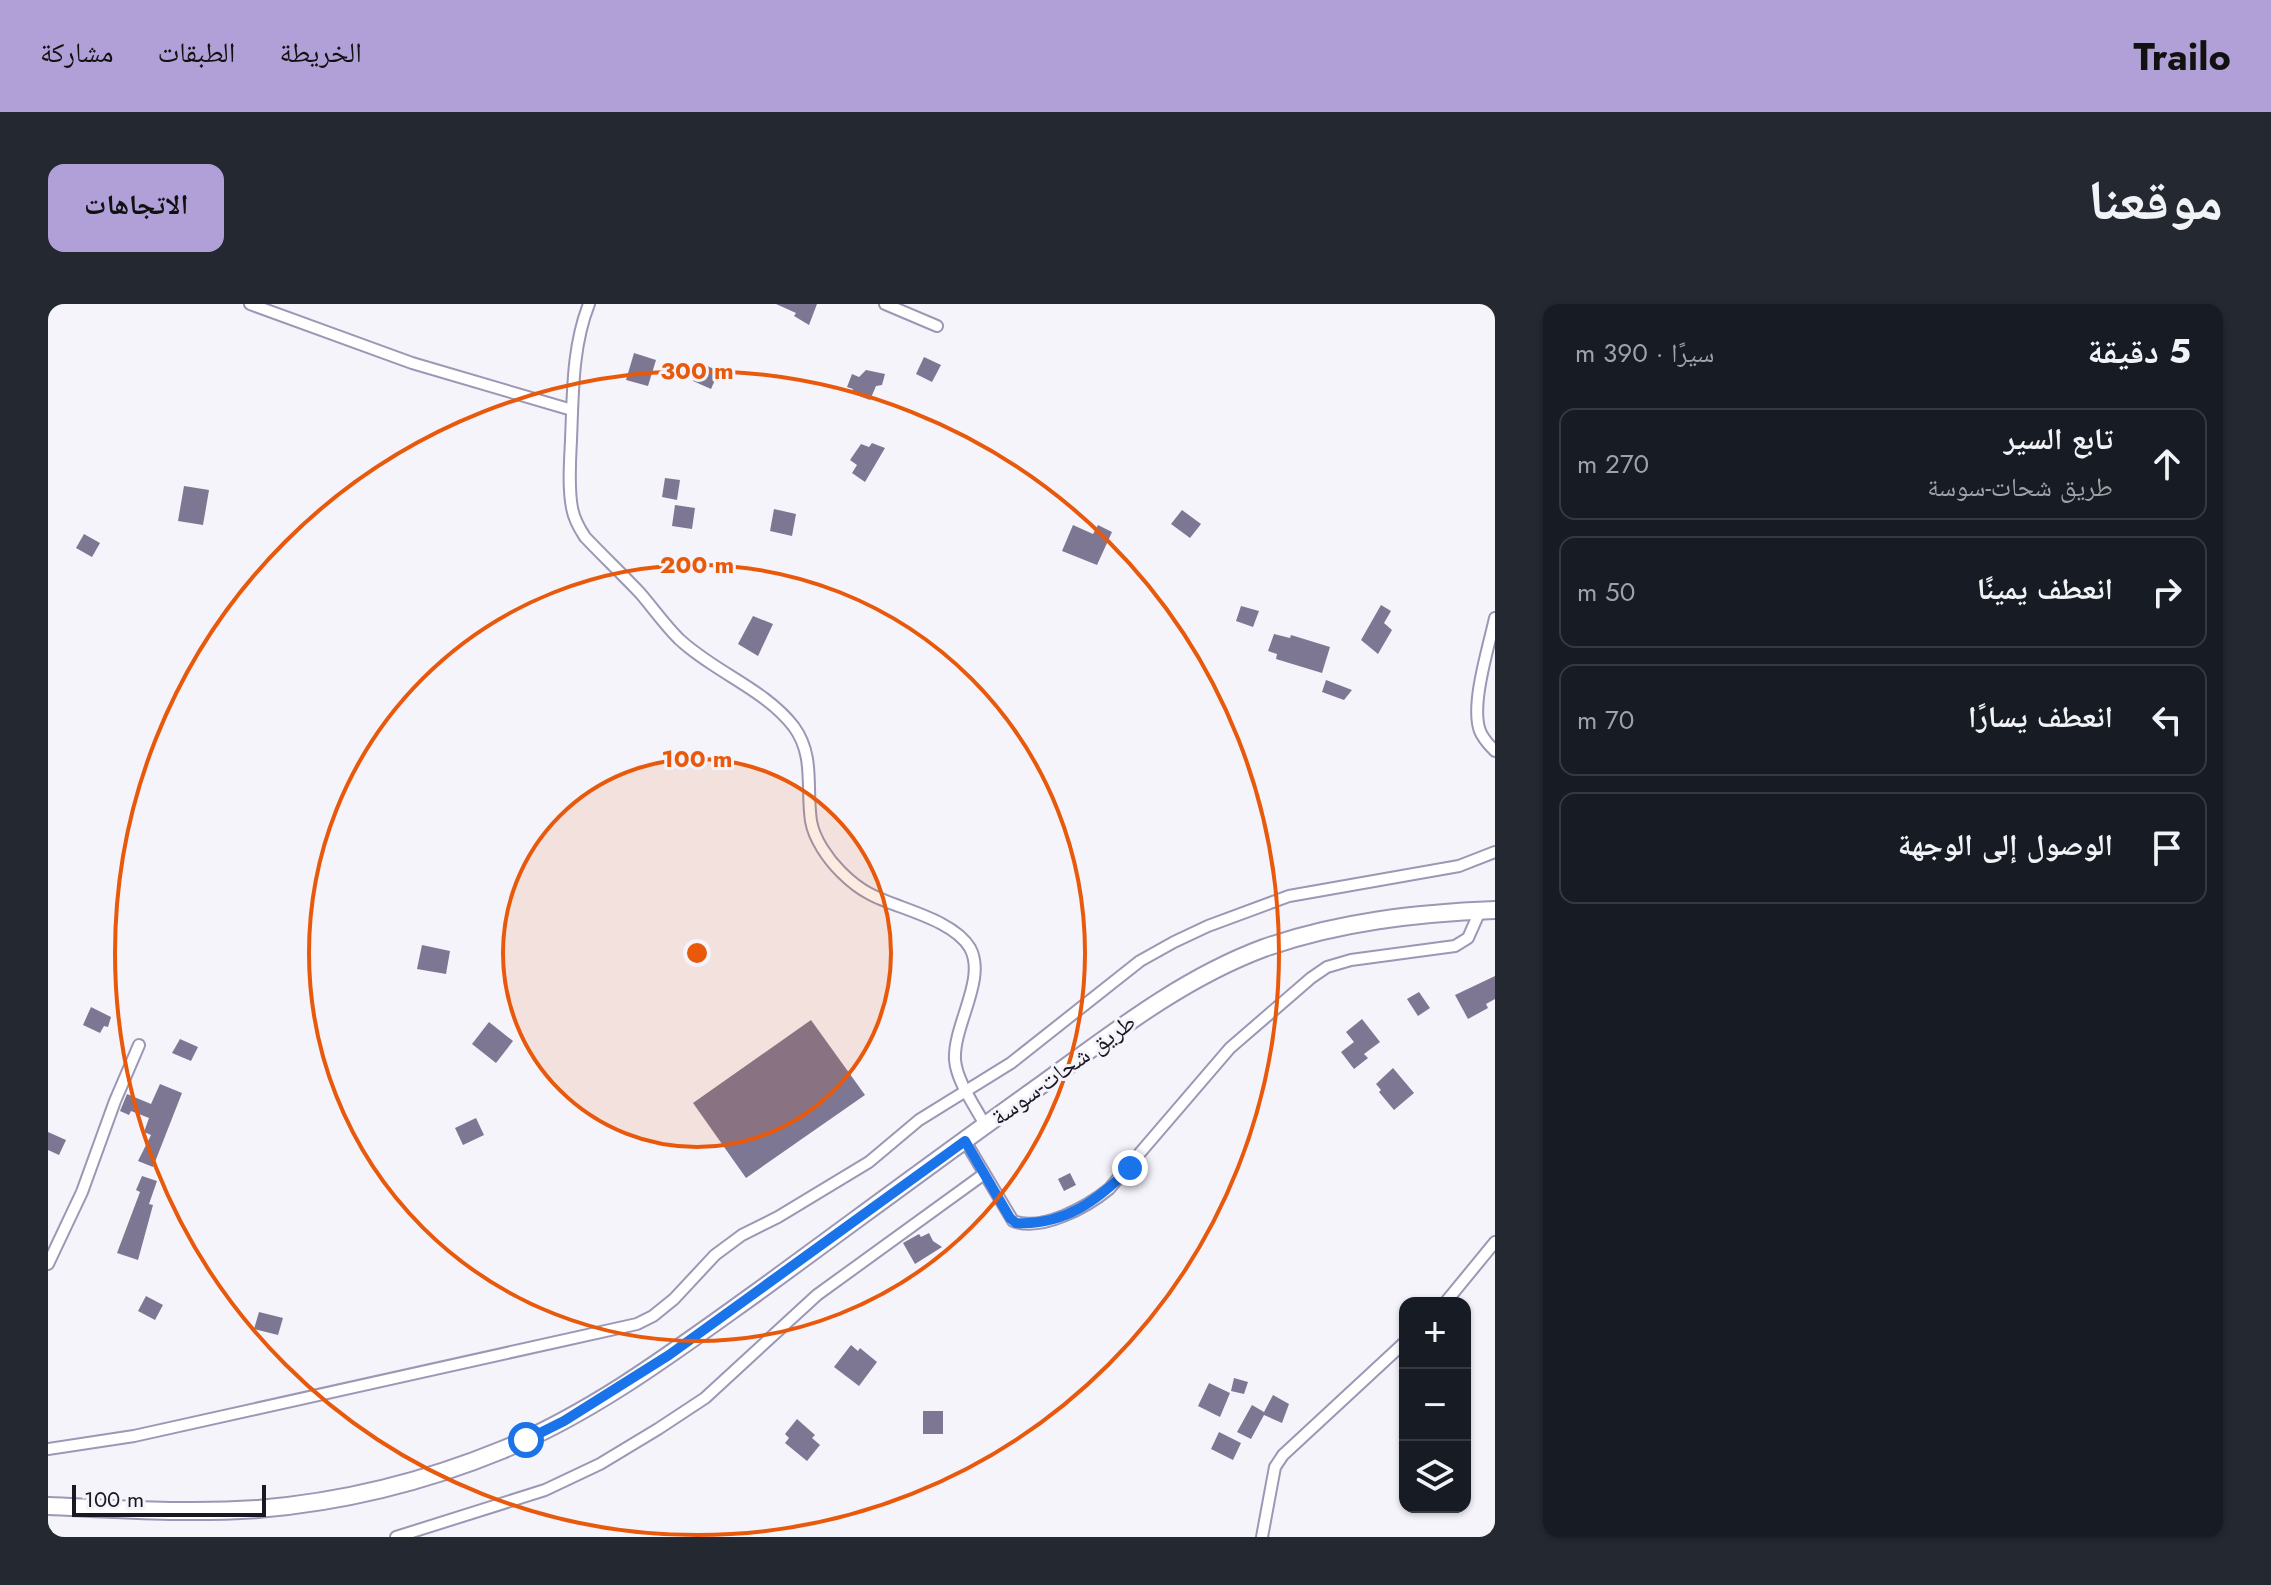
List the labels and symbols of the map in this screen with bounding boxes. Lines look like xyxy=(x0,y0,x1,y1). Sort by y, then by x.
text: 300 m xyxy=(660,353,734,388)
text: 200 m xyxy=(660,547,734,582)
text: 100 m xyxy=(662,741,732,776)
centre of rings xyxy=(683,939,711,967)
street label: طريق شحات-سوسة xyxy=(983,1004,1143,1134)
route end xyxy=(1112,1150,1148,1186)
route start xyxy=(508,1422,544,1458)
scale bar xyxy=(72,1481,266,1517)

